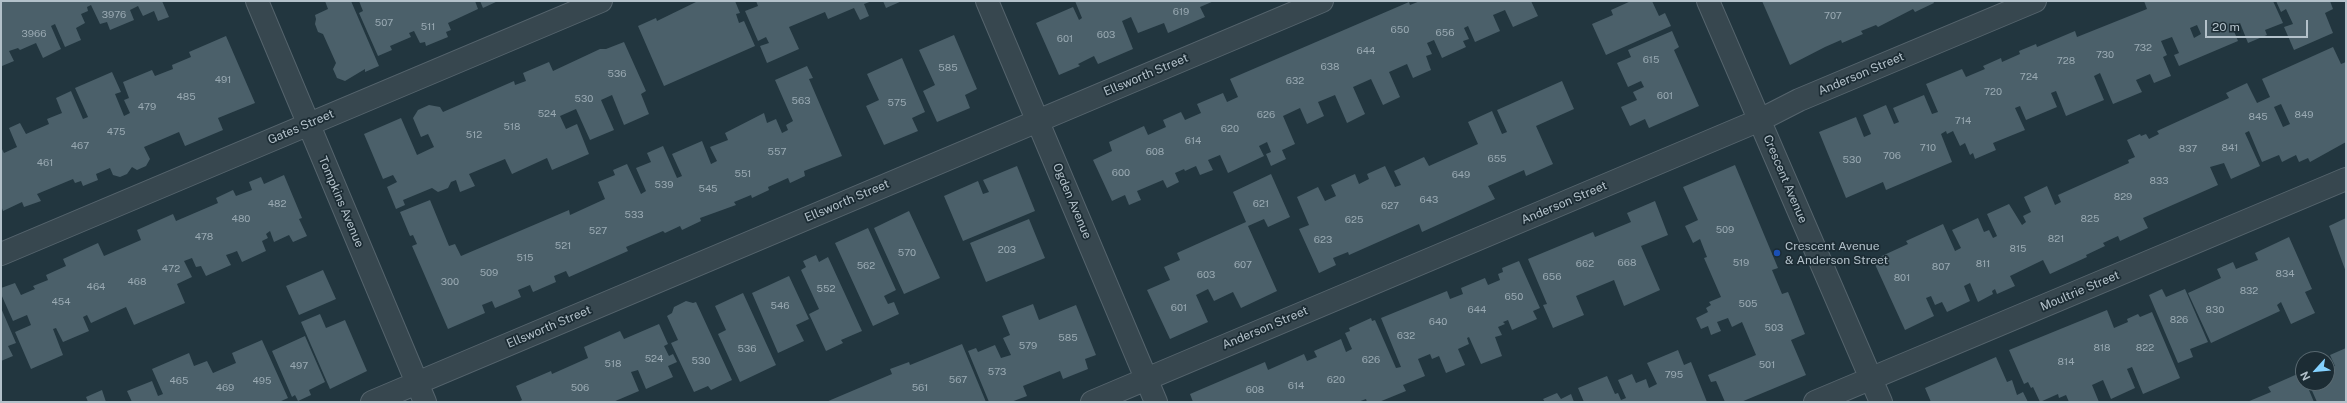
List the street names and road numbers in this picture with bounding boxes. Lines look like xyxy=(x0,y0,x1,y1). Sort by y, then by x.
street label: Anderson Street xyxy=(1816,49,1906,99)
street label: Ellsworth Street xyxy=(1102,51,1190,99)
street label: Gates Street xyxy=(266,107,336,147)
street label: Crescent Avenue xyxy=(1760,133,1810,225)
street label: Tompkins Avenue xyxy=(315,154,367,250)
street label: Ogden Avenue xyxy=(1050,161,1094,241)
street label: Ellsworth Street xyxy=(803,177,891,225)
street label: Anderson Street xyxy=(1519,178,1609,228)
street label: Moultrie Street xyxy=(2038,268,2122,314)
street label: Ellsworth Street xyxy=(505,303,593,351)
street label: Anderson Street xyxy=(1220,303,1310,353)

